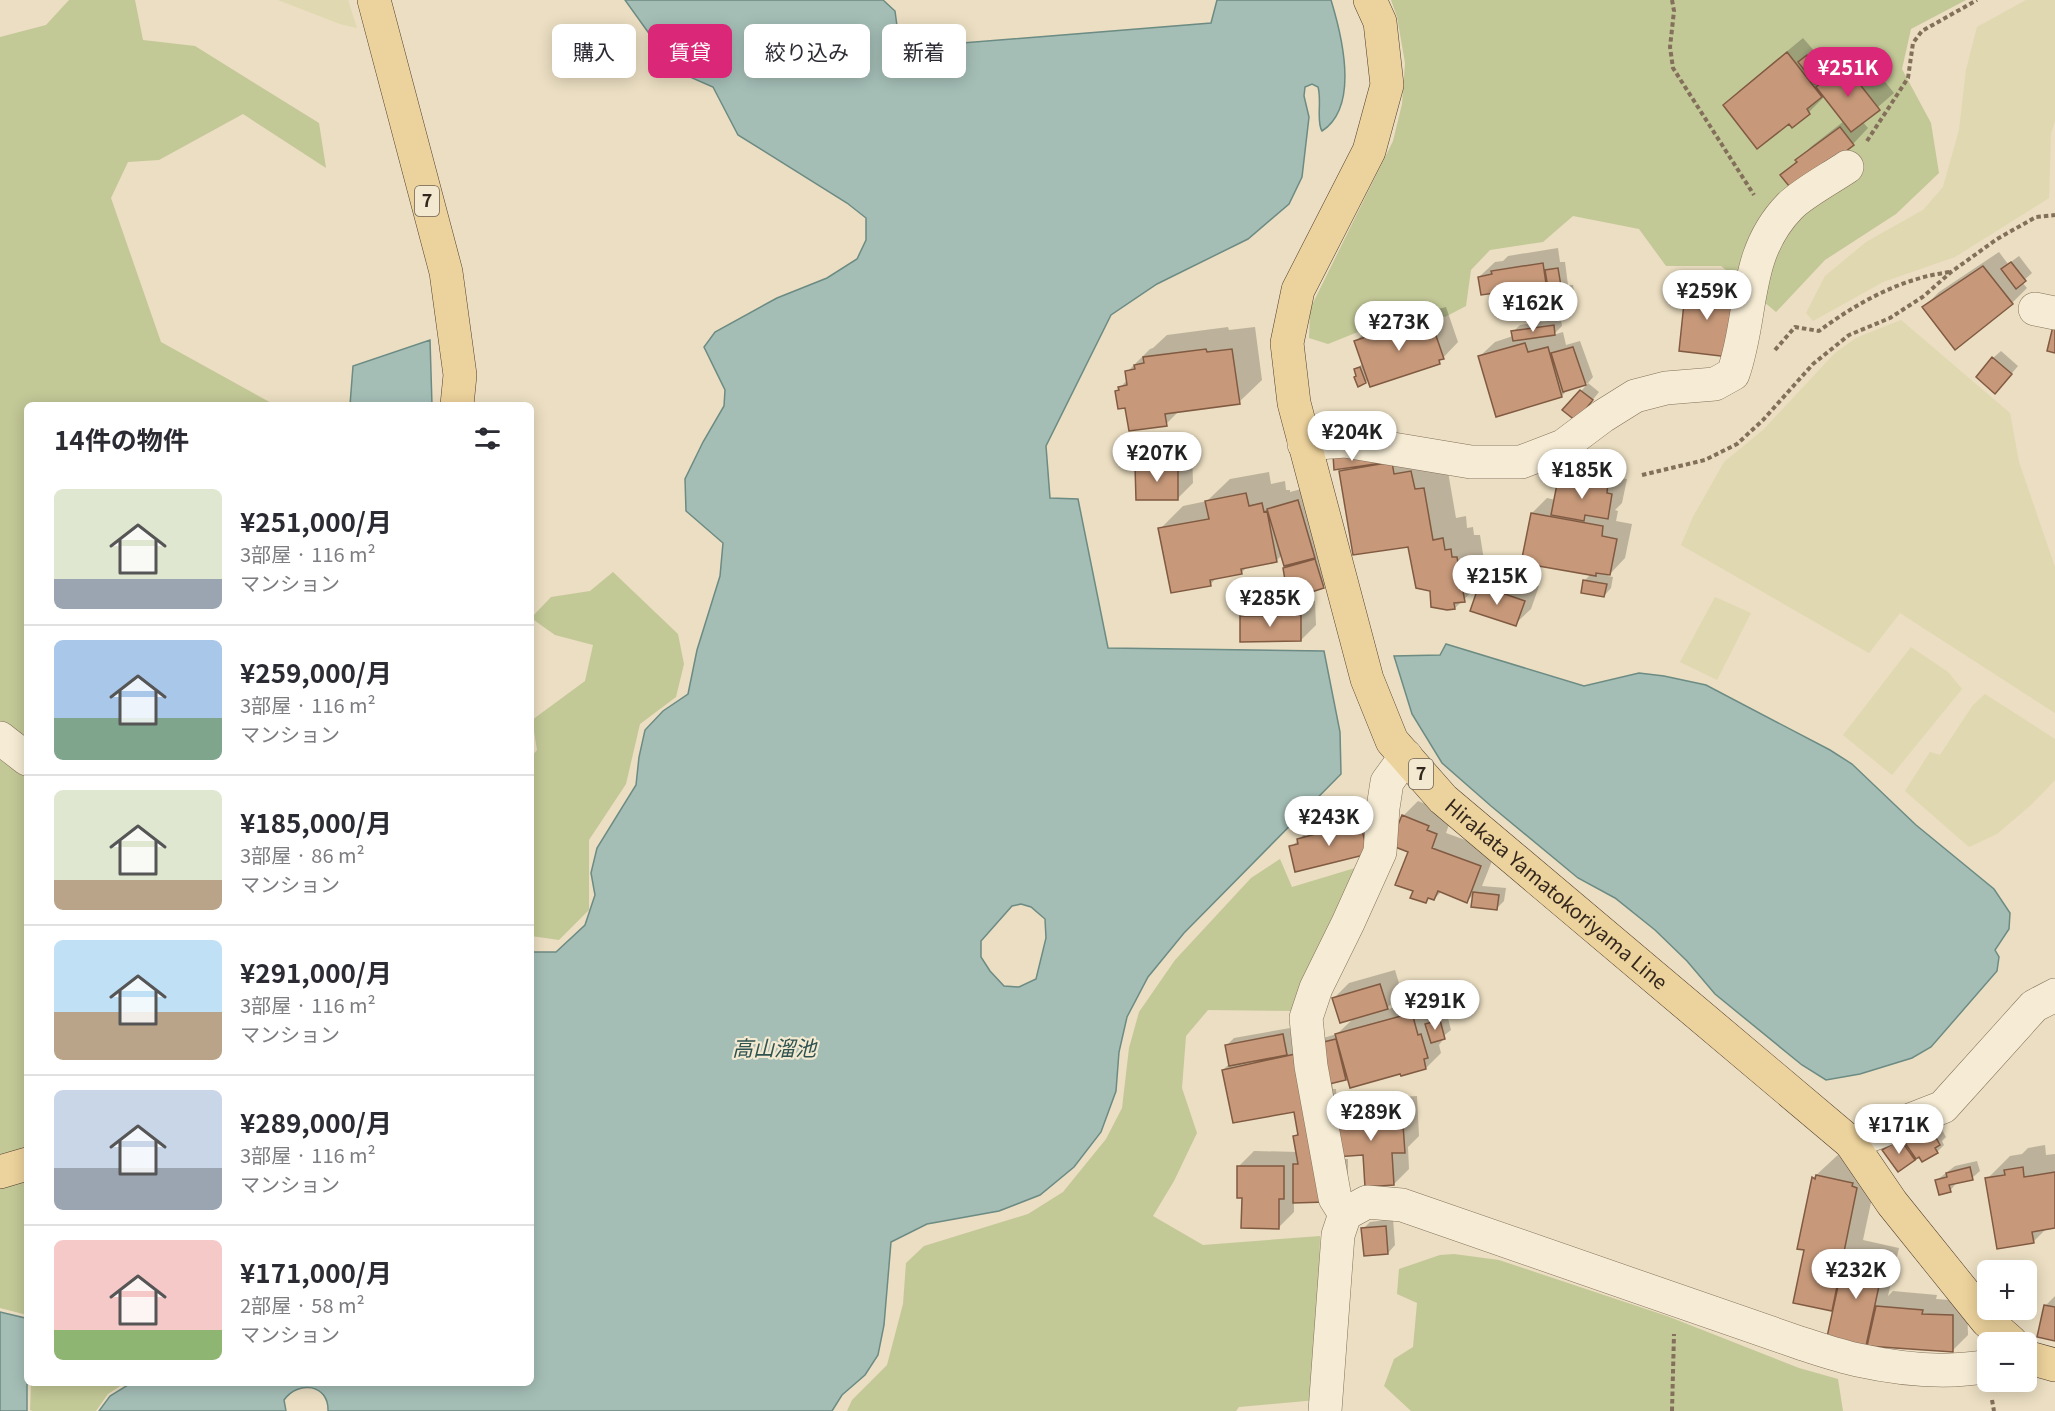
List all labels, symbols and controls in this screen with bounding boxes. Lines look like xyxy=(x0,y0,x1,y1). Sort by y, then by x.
chip: 購入 xyxy=(552,24,636,78)
chip: 賃貸 xyxy=(648,24,732,78)
chip: 絞り込み xyxy=(744,24,870,78)
chip: 新着 xyxy=(882,24,966,78)
pin: ¥251K xyxy=(1806,47,1890,98)
text: ¥251K xyxy=(1818,52,1878,81)
road number: 7 xyxy=(415,186,439,216)
pin: ¥259K xyxy=(1665,270,1749,321)
text: ¥259K xyxy=(1677,275,1737,304)
pin: ¥162K xyxy=(1491,282,1575,333)
text: ¥162K xyxy=(1503,287,1563,316)
pin: ¥273K xyxy=(1357,301,1441,352)
text: ¥273K xyxy=(1369,306,1429,335)
pin: ¥204K xyxy=(1310,411,1394,462)
text: ¥204K xyxy=(1322,416,1382,445)
text: 14件の物件 xyxy=(54,420,189,457)
icon: filters xyxy=(471,422,504,455)
pin: ¥207K xyxy=(1115,432,1199,483)
text: ¥207K xyxy=(1127,437,1187,466)
pin: ¥185K xyxy=(1540,449,1624,500)
text: ¥185K xyxy=(1552,454,1612,483)
text: ¥251,000/月 xyxy=(240,502,392,539)
icon: home xyxy=(102,513,174,585)
text: 3部屋 · 116 m² xyxy=(240,539,376,568)
pin: ¥215K xyxy=(1455,555,1539,606)
text: ¥215K xyxy=(1467,560,1527,589)
text: マンション xyxy=(240,568,340,597)
pin: ¥285K xyxy=(1228,577,1312,628)
text: ¥285K xyxy=(1240,582,1300,611)
text: ¥259,000/月 xyxy=(240,653,392,690)
icon: home xyxy=(102,664,174,736)
text: 3部屋 · 116 m² xyxy=(240,690,376,719)
text: マンション xyxy=(240,719,340,748)
road number: 7 xyxy=(1409,759,1433,789)
street label: Hirakata Yamatokoriyama Line xyxy=(1439,791,1675,996)
pin: ¥243K xyxy=(1287,796,1371,847)
text: ¥243K xyxy=(1299,801,1359,830)
text: ¥185,000/月 xyxy=(240,803,392,840)
icon: home xyxy=(102,814,174,886)
text: 3部屋 · 86 m² xyxy=(240,840,365,869)
text: マンション xyxy=(240,869,340,898)
text: ¥291,000/月 xyxy=(240,953,392,990)
icon: home xyxy=(102,964,174,1036)
pin: ¥291K xyxy=(1393,980,1477,1031)
text: ¥291K xyxy=(1405,985,1465,1014)
text: 3部屋 · 116 m² xyxy=(240,990,376,1019)
text: マンション xyxy=(240,1019,340,1048)
water label: 高山溜池 xyxy=(732,1032,818,1062)
pin: ¥289K xyxy=(1329,1091,1413,1142)
text: ¥289K xyxy=(1341,1096,1401,1125)
text: ¥289,000/月 xyxy=(240,1103,392,1140)
pin: ¥171K xyxy=(1857,1104,1941,1155)
text: ¥171K xyxy=(1869,1109,1929,1138)
icon: home xyxy=(102,1114,174,1186)
text: 3部屋 · 116 m² xyxy=(240,1140,376,1169)
text: マンション xyxy=(240,1169,340,1198)
pin: ¥232K xyxy=(1814,1249,1898,1300)
text: ¥171,000/月 xyxy=(240,1253,392,1290)
text: ¥232K xyxy=(1826,1254,1886,1283)
map controls xyxy=(1977,1260,2037,1392)
button: + xyxy=(1977,1260,2037,1320)
icon: home xyxy=(102,1264,174,1336)
text: 2部屋 · 58 m² xyxy=(240,1290,365,1319)
text: マンション xyxy=(240,1319,340,1348)
button: − xyxy=(1977,1332,2037,1392)

